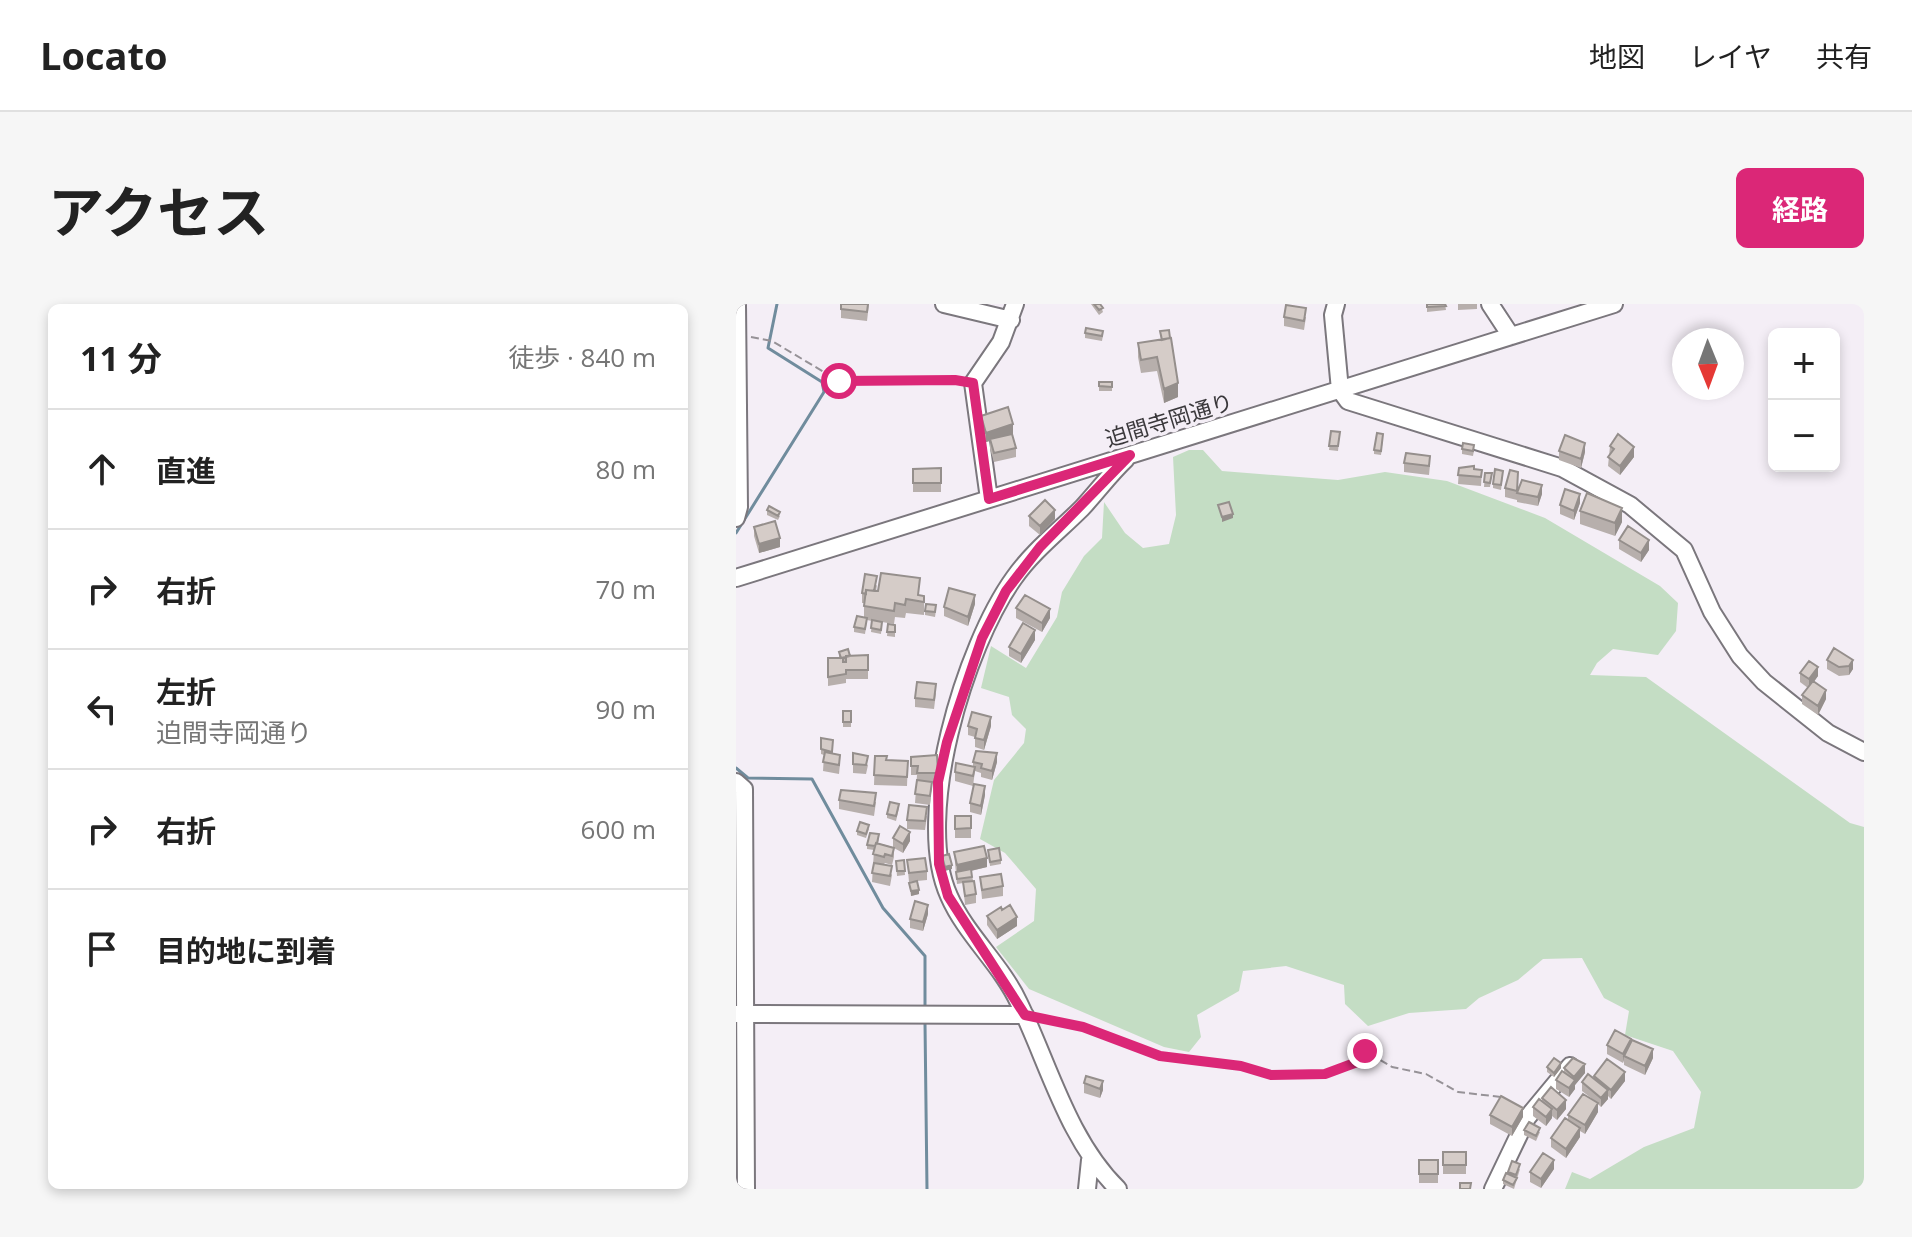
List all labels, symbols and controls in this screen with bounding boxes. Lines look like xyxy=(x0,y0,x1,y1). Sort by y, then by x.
text: Locato xyxy=(40,29,168,81)
text: 地図 xyxy=(1589,37,1645,75)
text: レイヤ xyxy=(1689,37,1772,75)
text: 共有 xyxy=(1816,37,1872,75)
button: 経路 xyxy=(1736,168,1864,248)
text: アクセス xyxy=(48,173,269,249)
north arrow xyxy=(1672,328,1744,400)
map controls xyxy=(1768,328,1840,472)
button: + xyxy=(1768,328,1840,400)
text: 11 分 xyxy=(80,335,162,381)
text: 徒歩 · 840 m xyxy=(508,339,656,375)
route start xyxy=(821,363,857,399)
street label: 迫間寺岡通り xyxy=(1101,385,1236,453)
button: − xyxy=(1768,400,1840,472)
icon: ahead xyxy=(80,447,124,491)
text: 直進 xyxy=(156,450,216,491)
text: 80 m xyxy=(595,451,656,487)
icon: right xyxy=(80,567,124,611)
text: 右折 xyxy=(156,570,216,611)
text: 70 m xyxy=(595,571,656,607)
text: 左折 xyxy=(156,671,216,712)
icon: left xyxy=(80,687,124,731)
text: 90 m xyxy=(595,691,656,727)
text: 迫間寺岡通り xyxy=(156,714,312,750)
icon: right xyxy=(80,807,124,851)
text: 右折 xyxy=(156,810,216,851)
text: 600 m xyxy=(581,811,656,847)
icon: arrive xyxy=(80,927,124,971)
text: 目的地に到着 xyxy=(156,930,336,971)
route end xyxy=(1347,1033,1383,1069)

